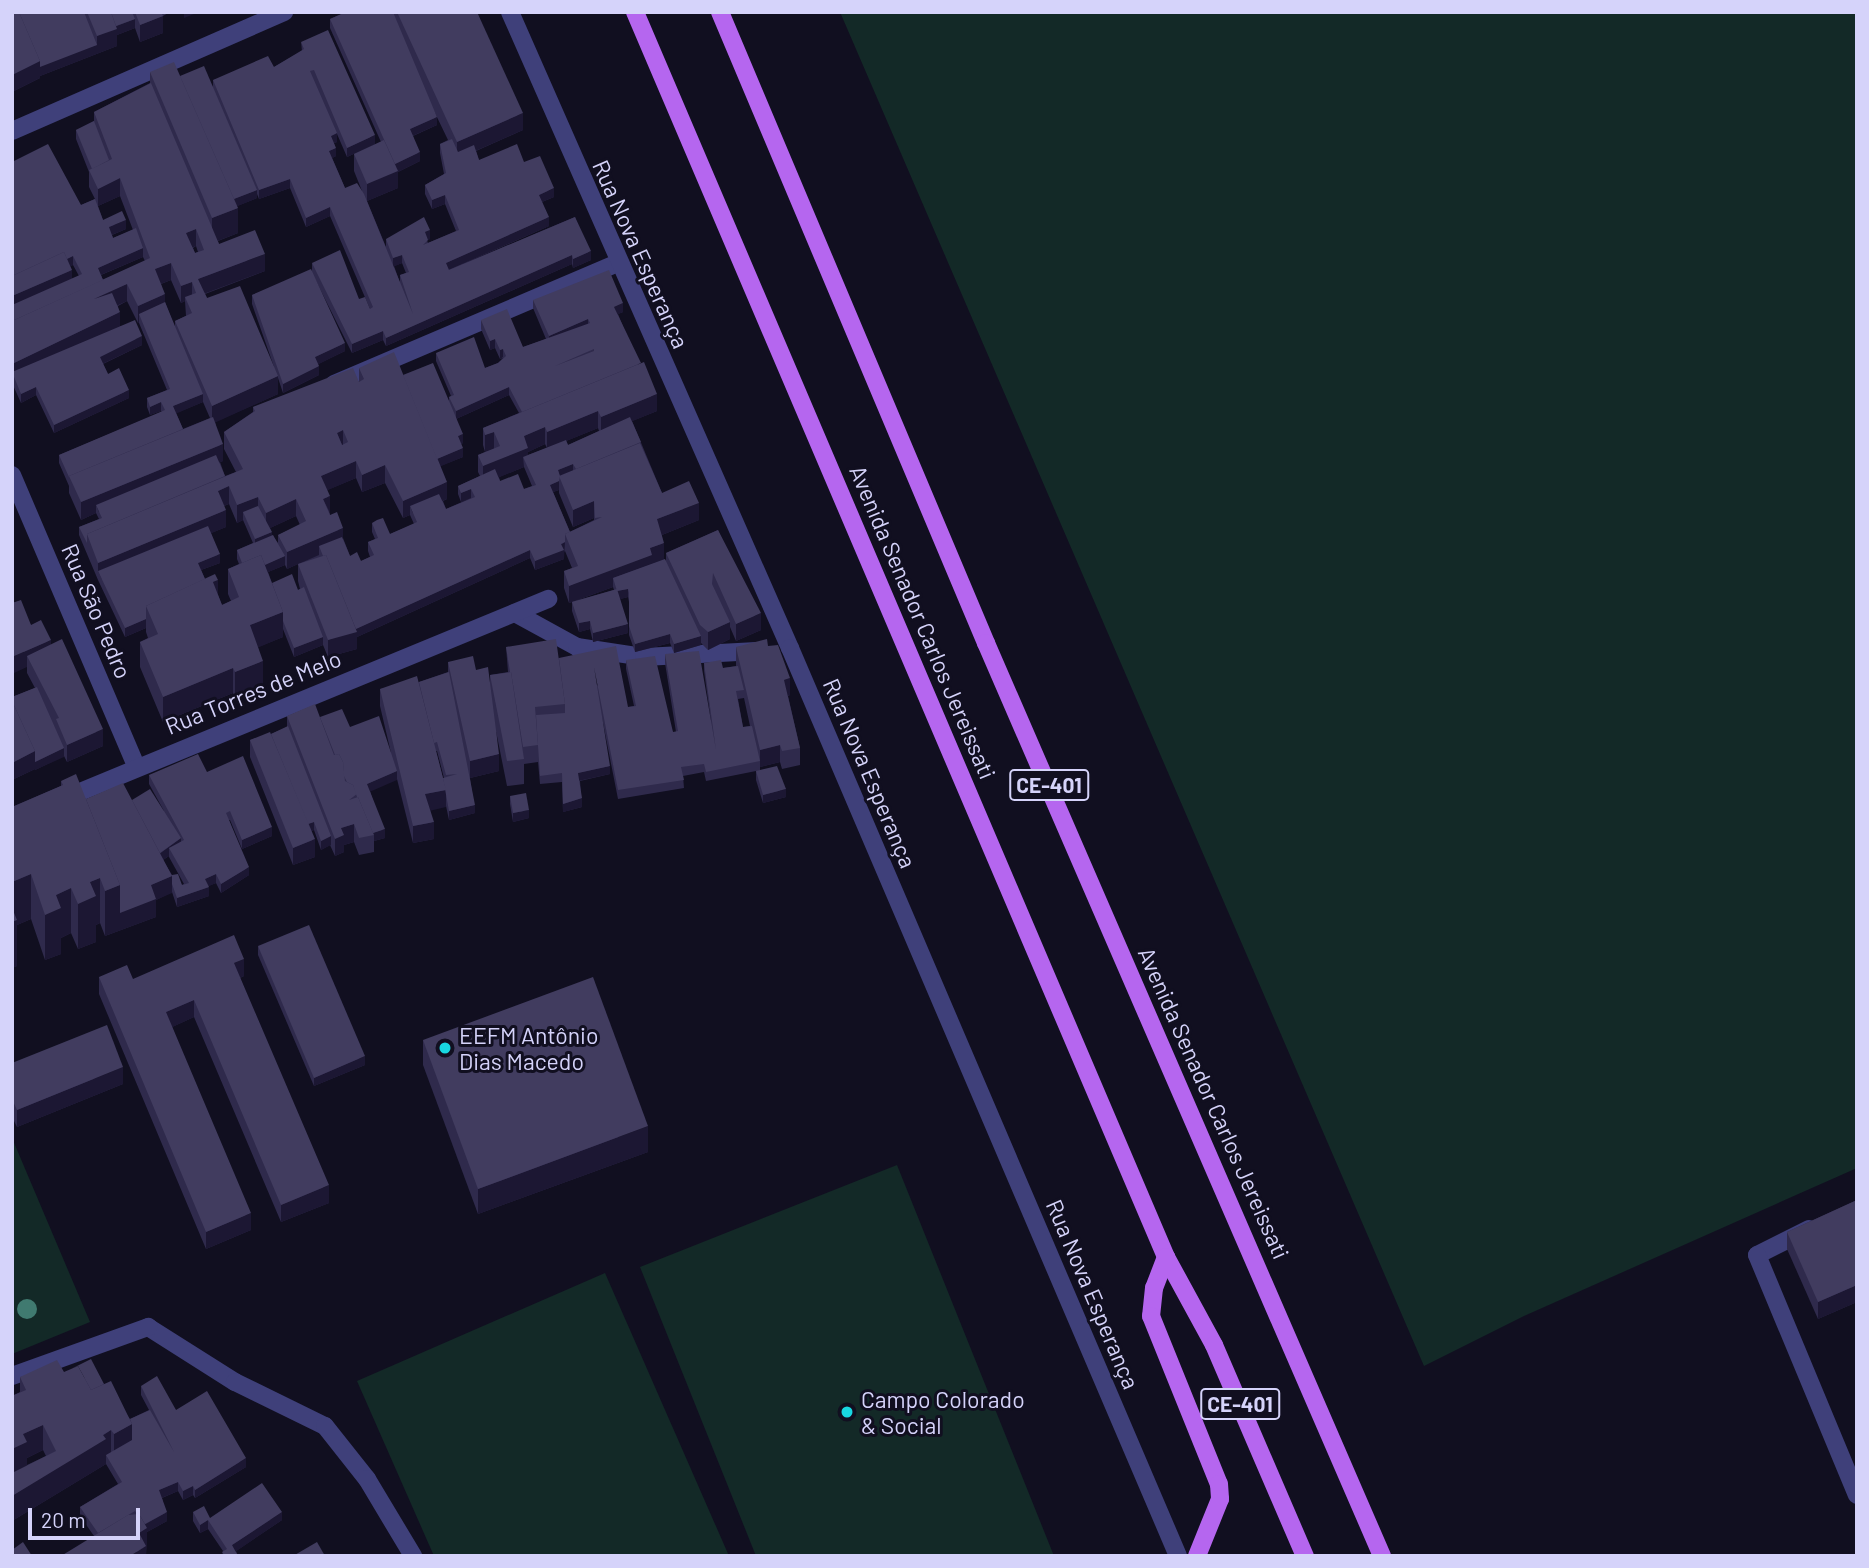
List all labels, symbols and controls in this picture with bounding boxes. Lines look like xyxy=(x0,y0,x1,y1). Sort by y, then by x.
street label: Rua Nova Esperança xyxy=(587,156,695,352)
street label: Avenida Senador Carlos Jereissati xyxy=(844,461,1002,783)
street label: Rua São Pedro xyxy=(56,539,138,683)
street label: Rua Torres de Melo xyxy=(161,644,345,740)
street label: Rua Nova Esperança xyxy=(818,674,922,872)
road number: CE-401 xyxy=(1009,768,1089,802)
street label: Avenida Senador Carlos Jereissati xyxy=(1133,943,1295,1263)
place label: EEFM Antônio Dias Macedo xyxy=(459,1021,598,1075)
marker: EEFM Antônio Dias Macedo xyxy=(437,1040,453,1056)
street label: Rua Nova Esperança xyxy=(1041,1195,1145,1393)
place label: Campo Colorado & Social xyxy=(861,1385,1025,1439)
road number: CE-401 xyxy=(1200,1386,1280,1422)
marker: Campo Colorado & Social xyxy=(839,1404,855,1420)
scale bar xyxy=(32,1494,144,1538)
text: 20 m xyxy=(41,1507,86,1532)

